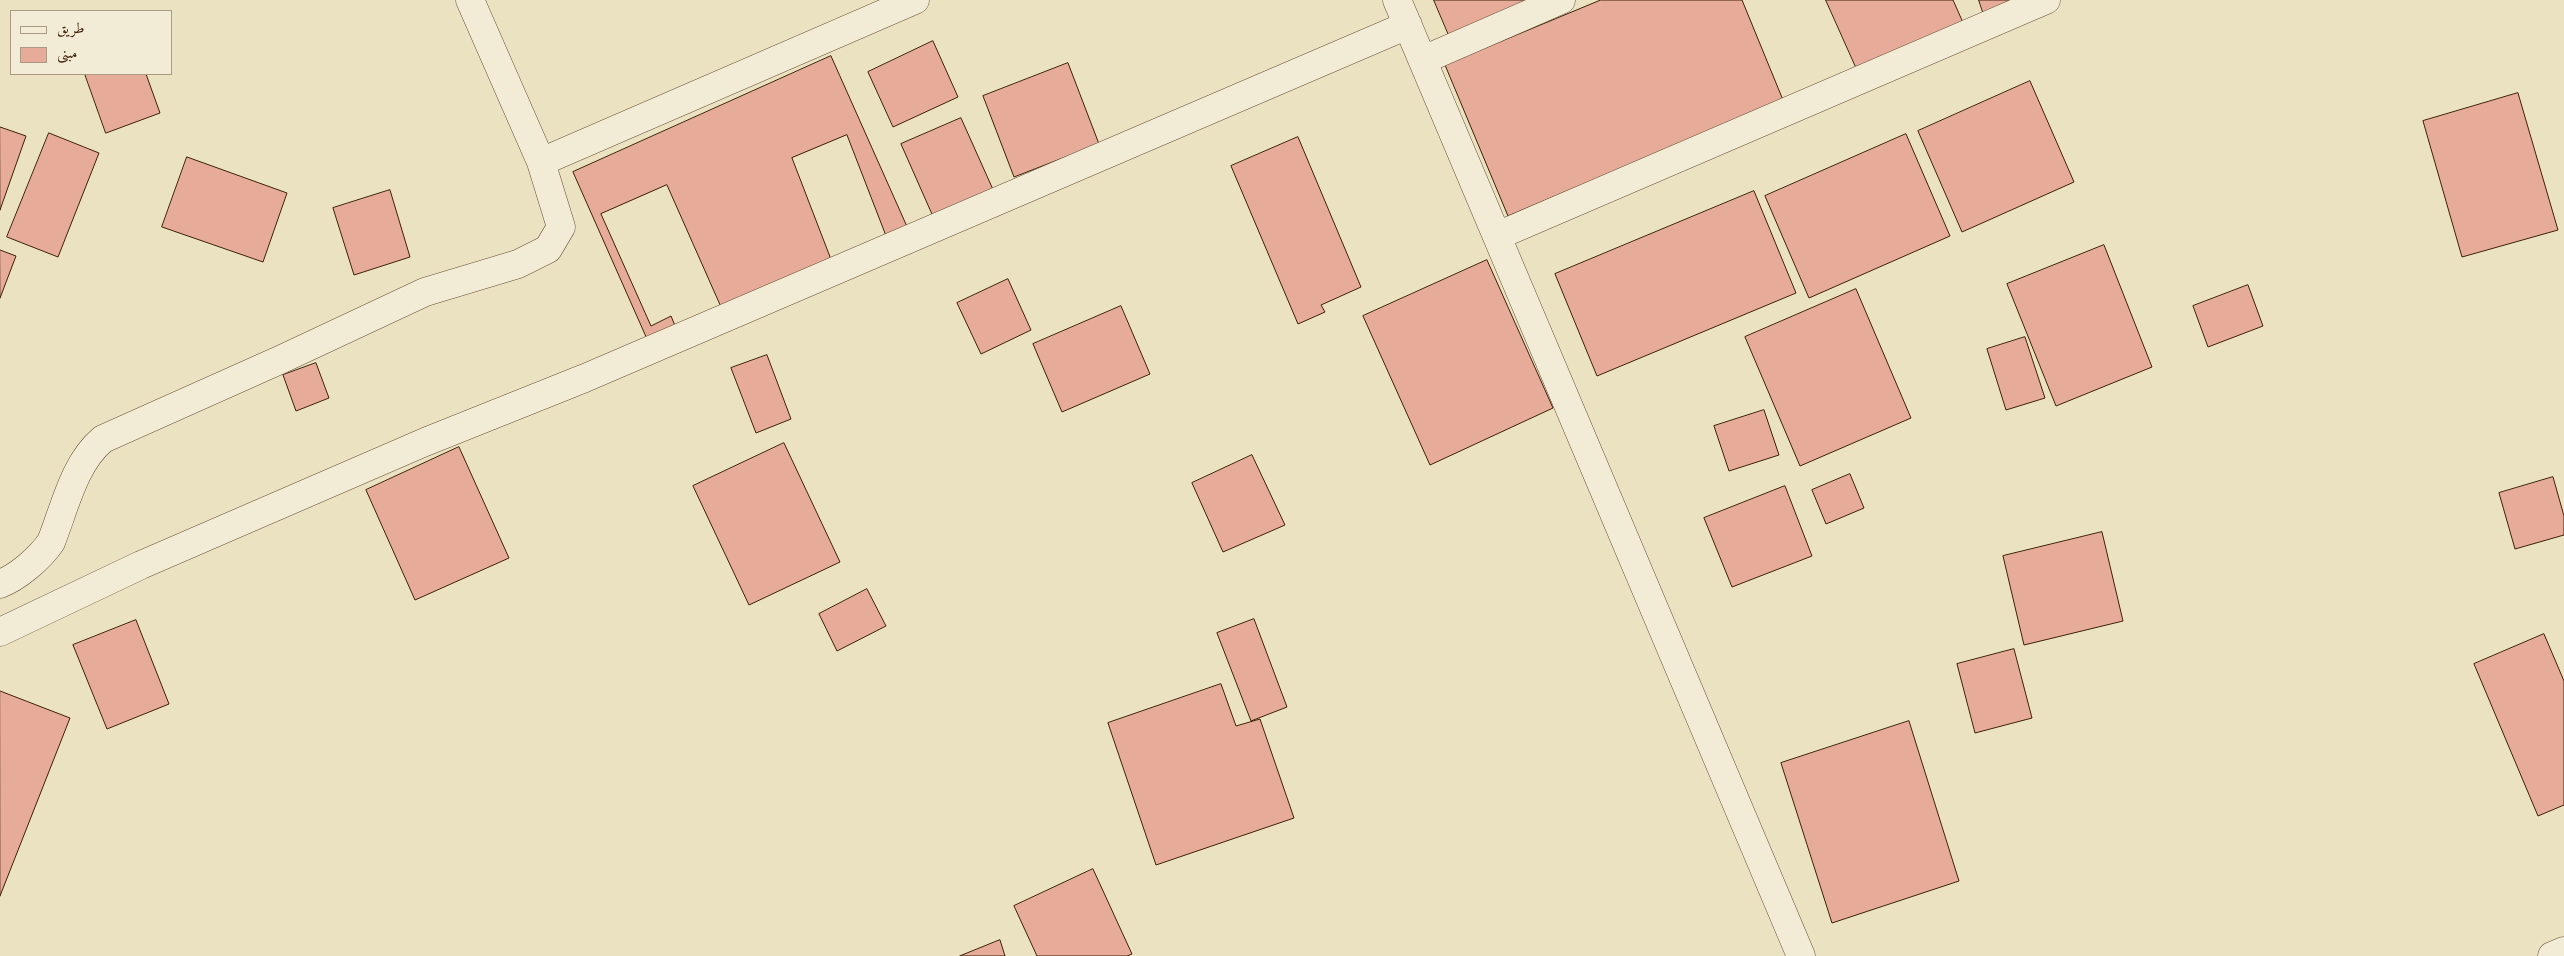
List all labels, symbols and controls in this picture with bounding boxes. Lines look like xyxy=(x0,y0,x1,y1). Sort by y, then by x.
legend xyxy=(10,10,172,75)
text: طريق xyxy=(57,19,84,37)
text: مبنى xyxy=(57,44,77,62)

